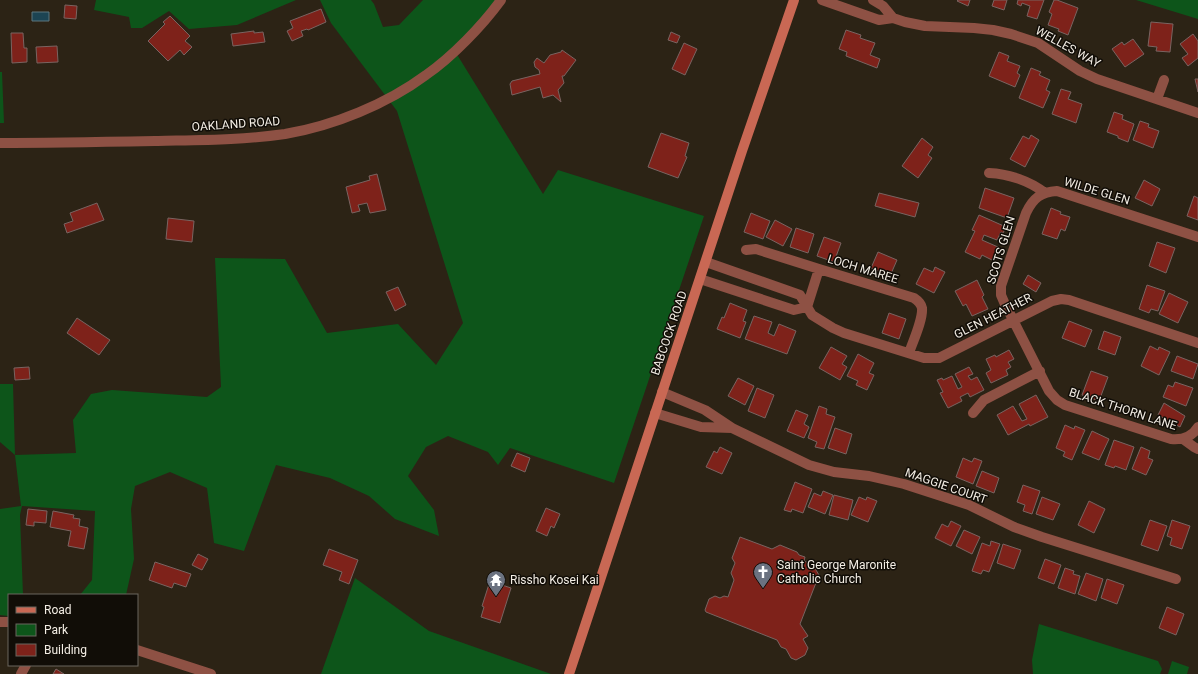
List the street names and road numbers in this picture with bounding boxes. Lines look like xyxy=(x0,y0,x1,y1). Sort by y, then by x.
street label: WELLES WAY xyxy=(1033,23,1104,71)
street label: OAKLAND ROAD xyxy=(191,114,281,134)
street label: WILDE GLEN xyxy=(1062,174,1132,208)
street label: SCOTS GLEN xyxy=(984,214,1018,286)
street label: LOCH MAREE xyxy=(826,252,900,286)
street label: BABCOCK ROAD xyxy=(648,289,690,377)
street label: GLEN HEATHER xyxy=(952,290,1035,342)
street label: BLACK THORN LANE xyxy=(1067,385,1179,433)
street label: MAGGIE COURT xyxy=(903,465,989,507)

